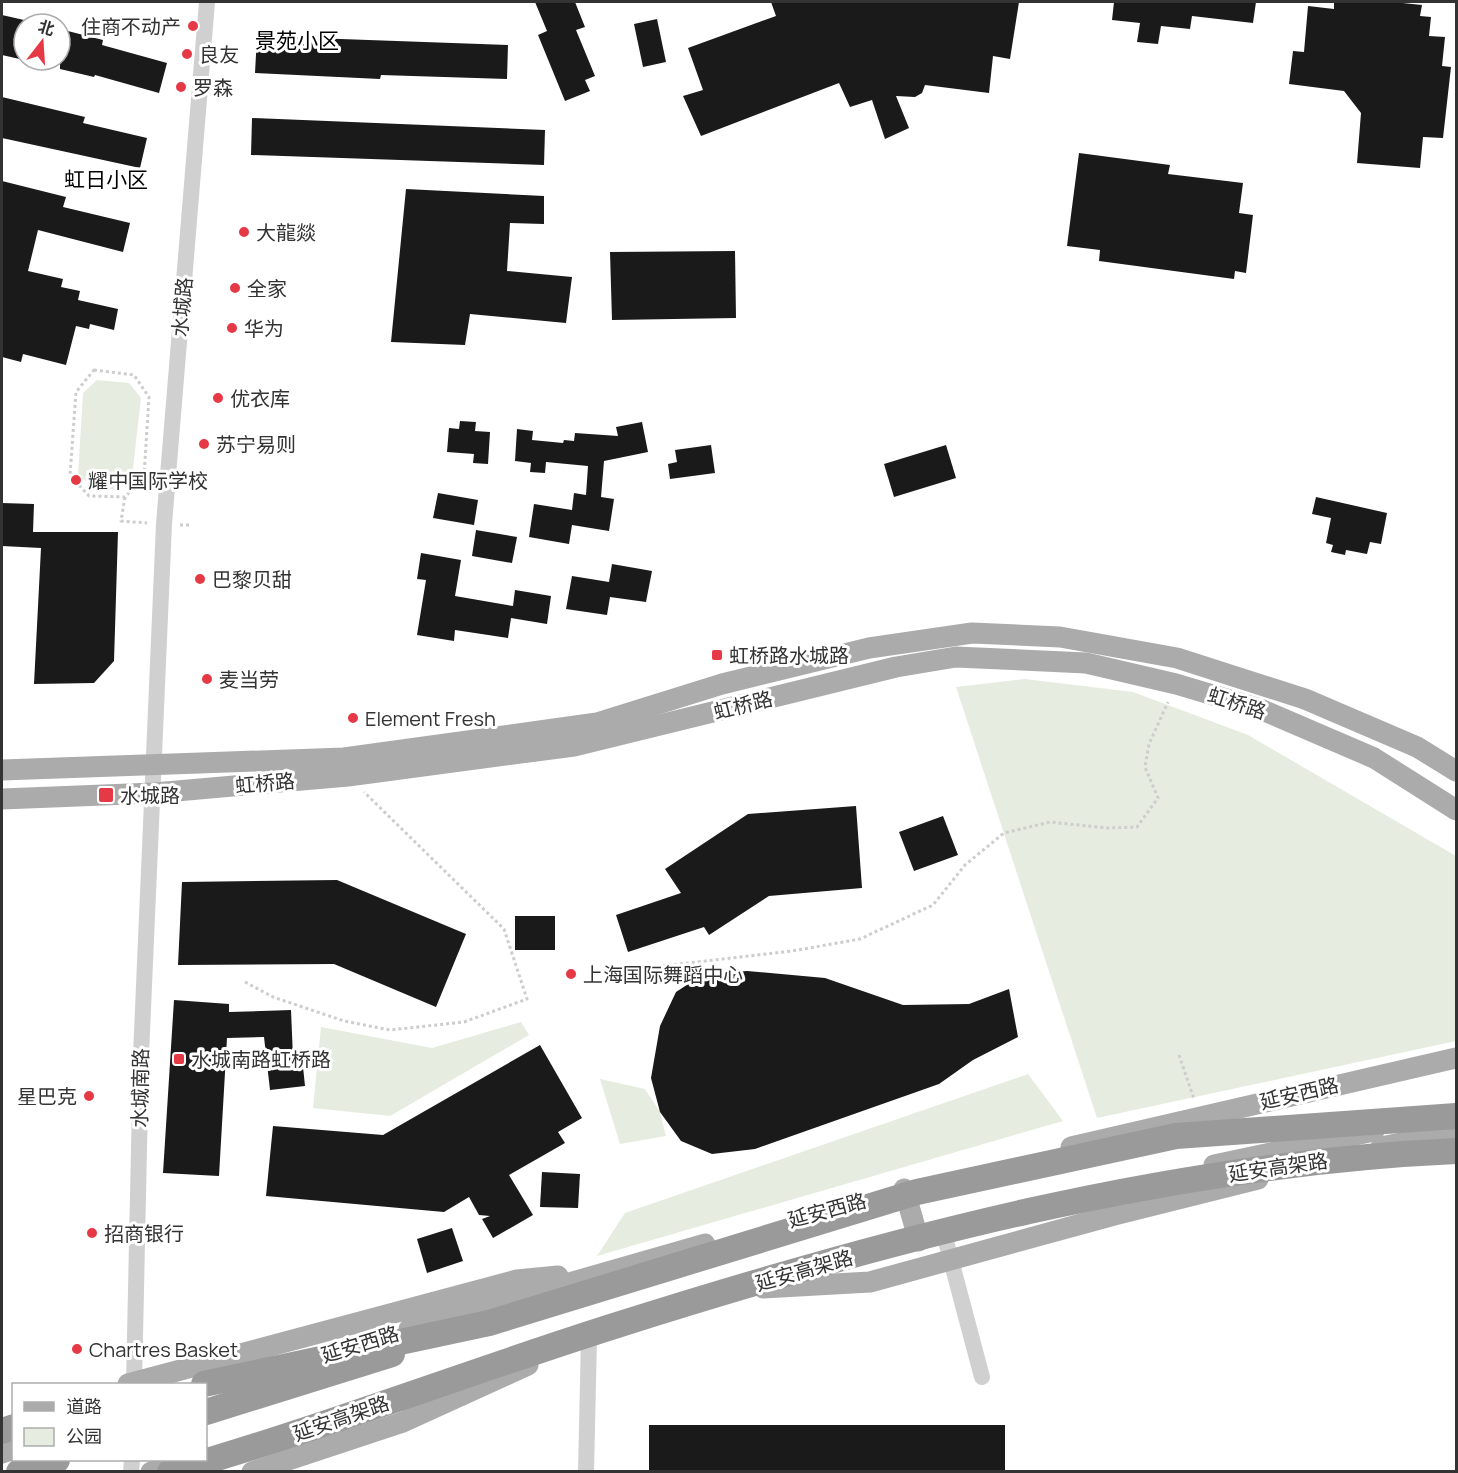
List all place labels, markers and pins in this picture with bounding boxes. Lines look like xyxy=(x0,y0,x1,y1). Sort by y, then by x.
place label: 住商不动产 xyxy=(81,13,181,40)
marker: 住商不动产 xyxy=(186,19,200,33)
place label: 良友 xyxy=(199,41,239,68)
marker: 良友 xyxy=(180,47,194,61)
place label: 罗森 xyxy=(193,74,233,101)
marker: 罗森 xyxy=(174,80,188,94)
place label: 大龍燚 xyxy=(256,219,316,246)
marker: 大龍燚 xyxy=(237,225,251,239)
place label: 全家 xyxy=(247,275,287,302)
marker: 全家 xyxy=(228,281,242,295)
place label: 华为 xyxy=(244,315,284,342)
marker: 华为 xyxy=(225,321,239,335)
place label: 优衣库 xyxy=(230,385,290,412)
marker: 优衣库 xyxy=(211,391,225,405)
place label: 苏宁易则 xyxy=(216,431,296,458)
marker: 苏宁易则 xyxy=(197,437,211,451)
place label: 耀中国际学校 xyxy=(88,467,208,494)
marker: 耀中国际学校 xyxy=(69,473,83,487)
place label: 巴黎贝甜 xyxy=(212,566,292,593)
marker: 巴黎贝甜 xyxy=(193,572,207,586)
place label: 虹桥路水城路 xyxy=(729,642,849,669)
marker: 虹桥路水城路 xyxy=(710,648,724,662)
place label: 麦当劳 xyxy=(219,666,279,693)
marker: 麦当劳 xyxy=(200,672,214,686)
place label: Element Fresh xyxy=(365,705,496,732)
marker: Element Fresh xyxy=(346,711,360,725)
place label: 水城路 xyxy=(120,782,180,809)
marker: 水城路 xyxy=(97,786,115,804)
place label: 上海国际舞蹈中心 xyxy=(583,961,743,988)
marker: 上海国际舞蹈中心 xyxy=(564,967,578,981)
place label: 水城南路虹桥路 xyxy=(191,1046,331,1073)
marker: 水城南路虹桥路 xyxy=(172,1052,186,1066)
place label: 星巴克 xyxy=(17,1083,77,1110)
marker: 星巴克 xyxy=(82,1089,96,1103)
place label: 招商银行 xyxy=(104,1220,184,1247)
marker: 招商银行 xyxy=(85,1226,99,1240)
place label: Chartres Basket xyxy=(89,1336,238,1363)
marker: Chartres Basket xyxy=(70,1342,84,1356)

